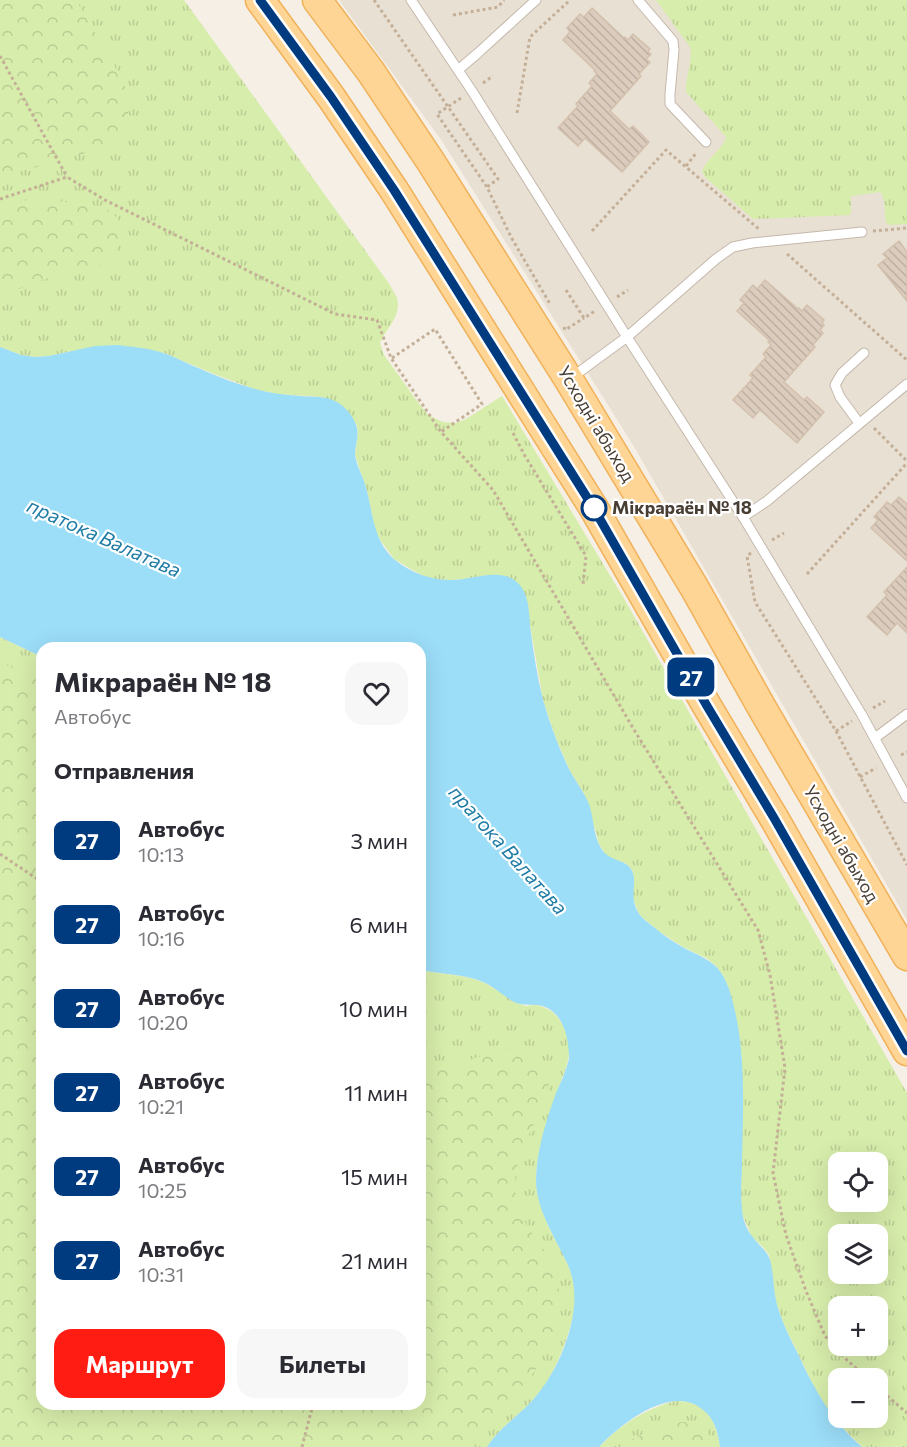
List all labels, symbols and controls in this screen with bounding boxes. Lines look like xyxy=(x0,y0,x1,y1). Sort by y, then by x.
street label: Усходні абыход xyxy=(554,361,640,486)
water label: пратока Валатава xyxy=(24,492,185,582)
marker: Мікрараён № 18 xyxy=(581,495,607,521)
place label: Мікрараён № 18 xyxy=(612,496,752,518)
line badge: 27 xyxy=(664,658,718,696)
button: heart xyxy=(345,662,408,725)
text: Мікрараён № 18 xyxy=(54,664,272,698)
text: 27 xyxy=(679,665,703,690)
text: Автобус xyxy=(54,704,131,728)
text: Отправления xyxy=(54,757,194,784)
water label: пратока Валатава xyxy=(444,780,573,919)
street label: Усходні абыход xyxy=(799,781,885,906)
text: Автобус xyxy=(138,815,225,842)
text: 3 мин xyxy=(350,827,408,854)
text: 27 xyxy=(75,828,99,853)
text: 10:13 xyxy=(138,842,184,866)
text: Автобус xyxy=(138,899,225,926)
text: 6 мин xyxy=(350,911,408,938)
text: 27 xyxy=(75,912,99,937)
text: 10:16 xyxy=(138,926,185,950)
text: Автобус xyxy=(138,983,225,1010)
text: 10 мин xyxy=(339,995,408,1022)
text: 27 xyxy=(75,996,99,1021)
text: 10:20 xyxy=(138,1010,188,1034)
text: Автобус xyxy=(138,1067,225,1094)
text: 11 мин xyxy=(344,1079,408,1106)
text: 27 xyxy=(75,1080,99,1105)
text: 10:21 xyxy=(138,1094,184,1118)
text: Автобус xyxy=(138,1151,225,1178)
map controls xyxy=(828,1152,888,1428)
button: locate xyxy=(828,1152,888,1212)
text: 15 мин xyxy=(341,1163,408,1190)
text: 27 xyxy=(75,1164,99,1189)
text: 10:25 xyxy=(138,1178,187,1202)
button: layers xyxy=(828,1224,888,1284)
text: Автобус xyxy=(138,1235,225,1262)
text: 21 мин xyxy=(341,1247,408,1274)
text: 27 xyxy=(75,1248,99,1273)
text: 10:31 xyxy=(138,1262,184,1286)
button: + xyxy=(828,1296,888,1356)
button: Маршрут xyxy=(54,1329,225,1398)
button: Билеты xyxy=(237,1329,408,1398)
button: − xyxy=(828,1368,888,1428)

